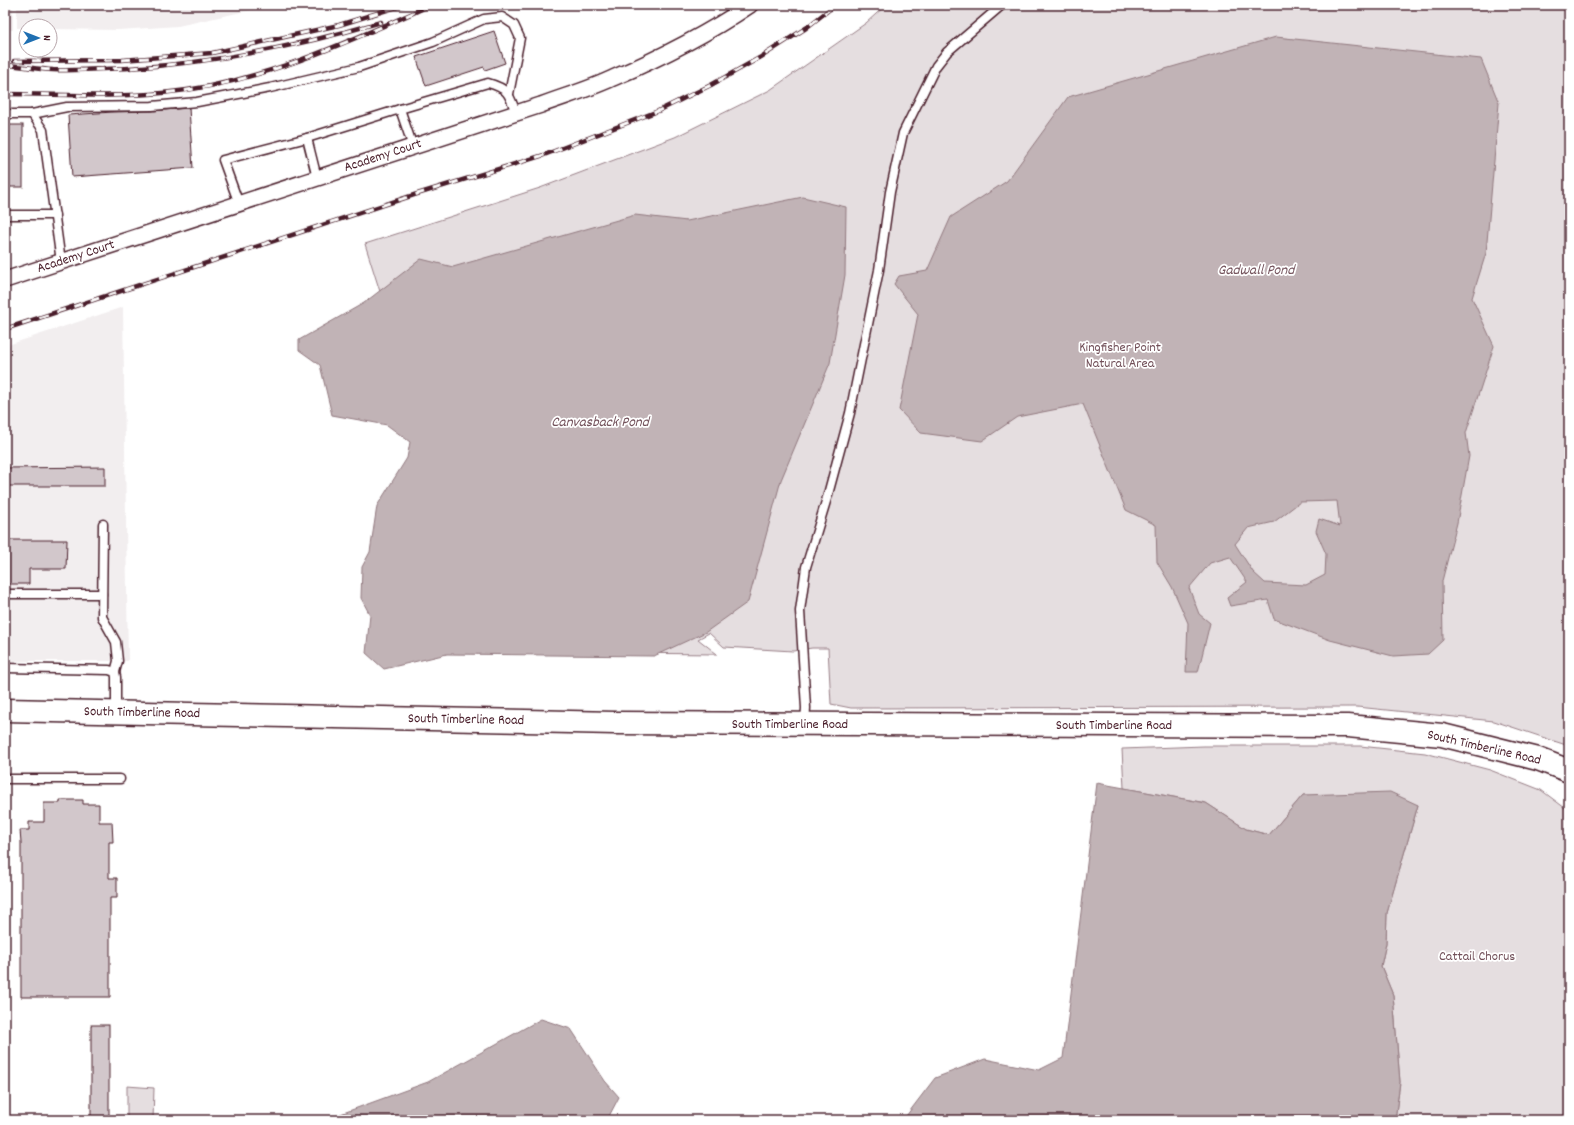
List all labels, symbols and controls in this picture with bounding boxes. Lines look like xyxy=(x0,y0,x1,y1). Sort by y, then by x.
north arrow xyxy=(18,18,58,58)
text: N xyxy=(38,35,54,41)
street label: Academy Court xyxy=(342,134,424,178)
street label: Academy Court xyxy=(35,235,117,279)
water label: Gadwall Pond xyxy=(1218,260,1296,282)
park label: Kingfisher Point Natural Area xyxy=(1079,338,1161,374)
water label: Canvasback Pond xyxy=(551,412,651,434)
street label: South Timberline Road xyxy=(84,702,200,724)
street label: South Timberline Road xyxy=(408,709,524,731)
street label: South Timberline Road xyxy=(732,715,848,735)
street label: South Timberline Road xyxy=(1056,716,1172,736)
street label: South Timberline Road xyxy=(1425,725,1543,771)
park label: Cattail Chorus xyxy=(1439,947,1515,967)

